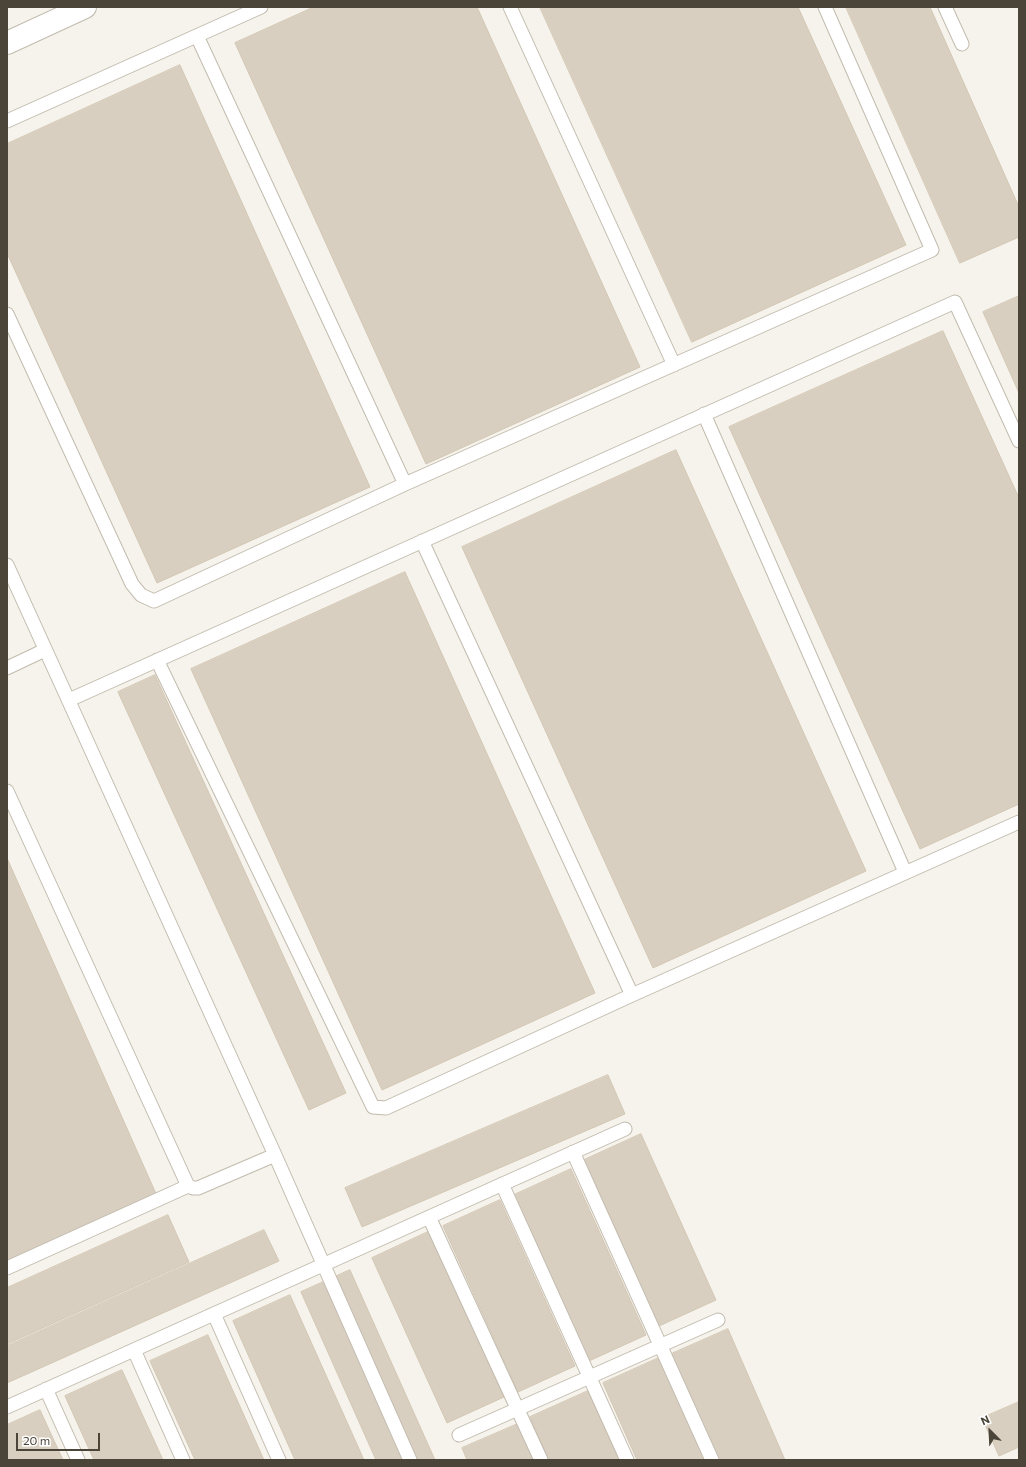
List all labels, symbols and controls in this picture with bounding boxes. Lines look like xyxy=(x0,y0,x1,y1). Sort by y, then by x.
north arrow xyxy=(970,1411,1010,1451)
text: N xyxy=(978,1412,991,1427)
scale bar xyxy=(18,1425,102,1451)
text: 20 m xyxy=(23,1433,50,1447)

